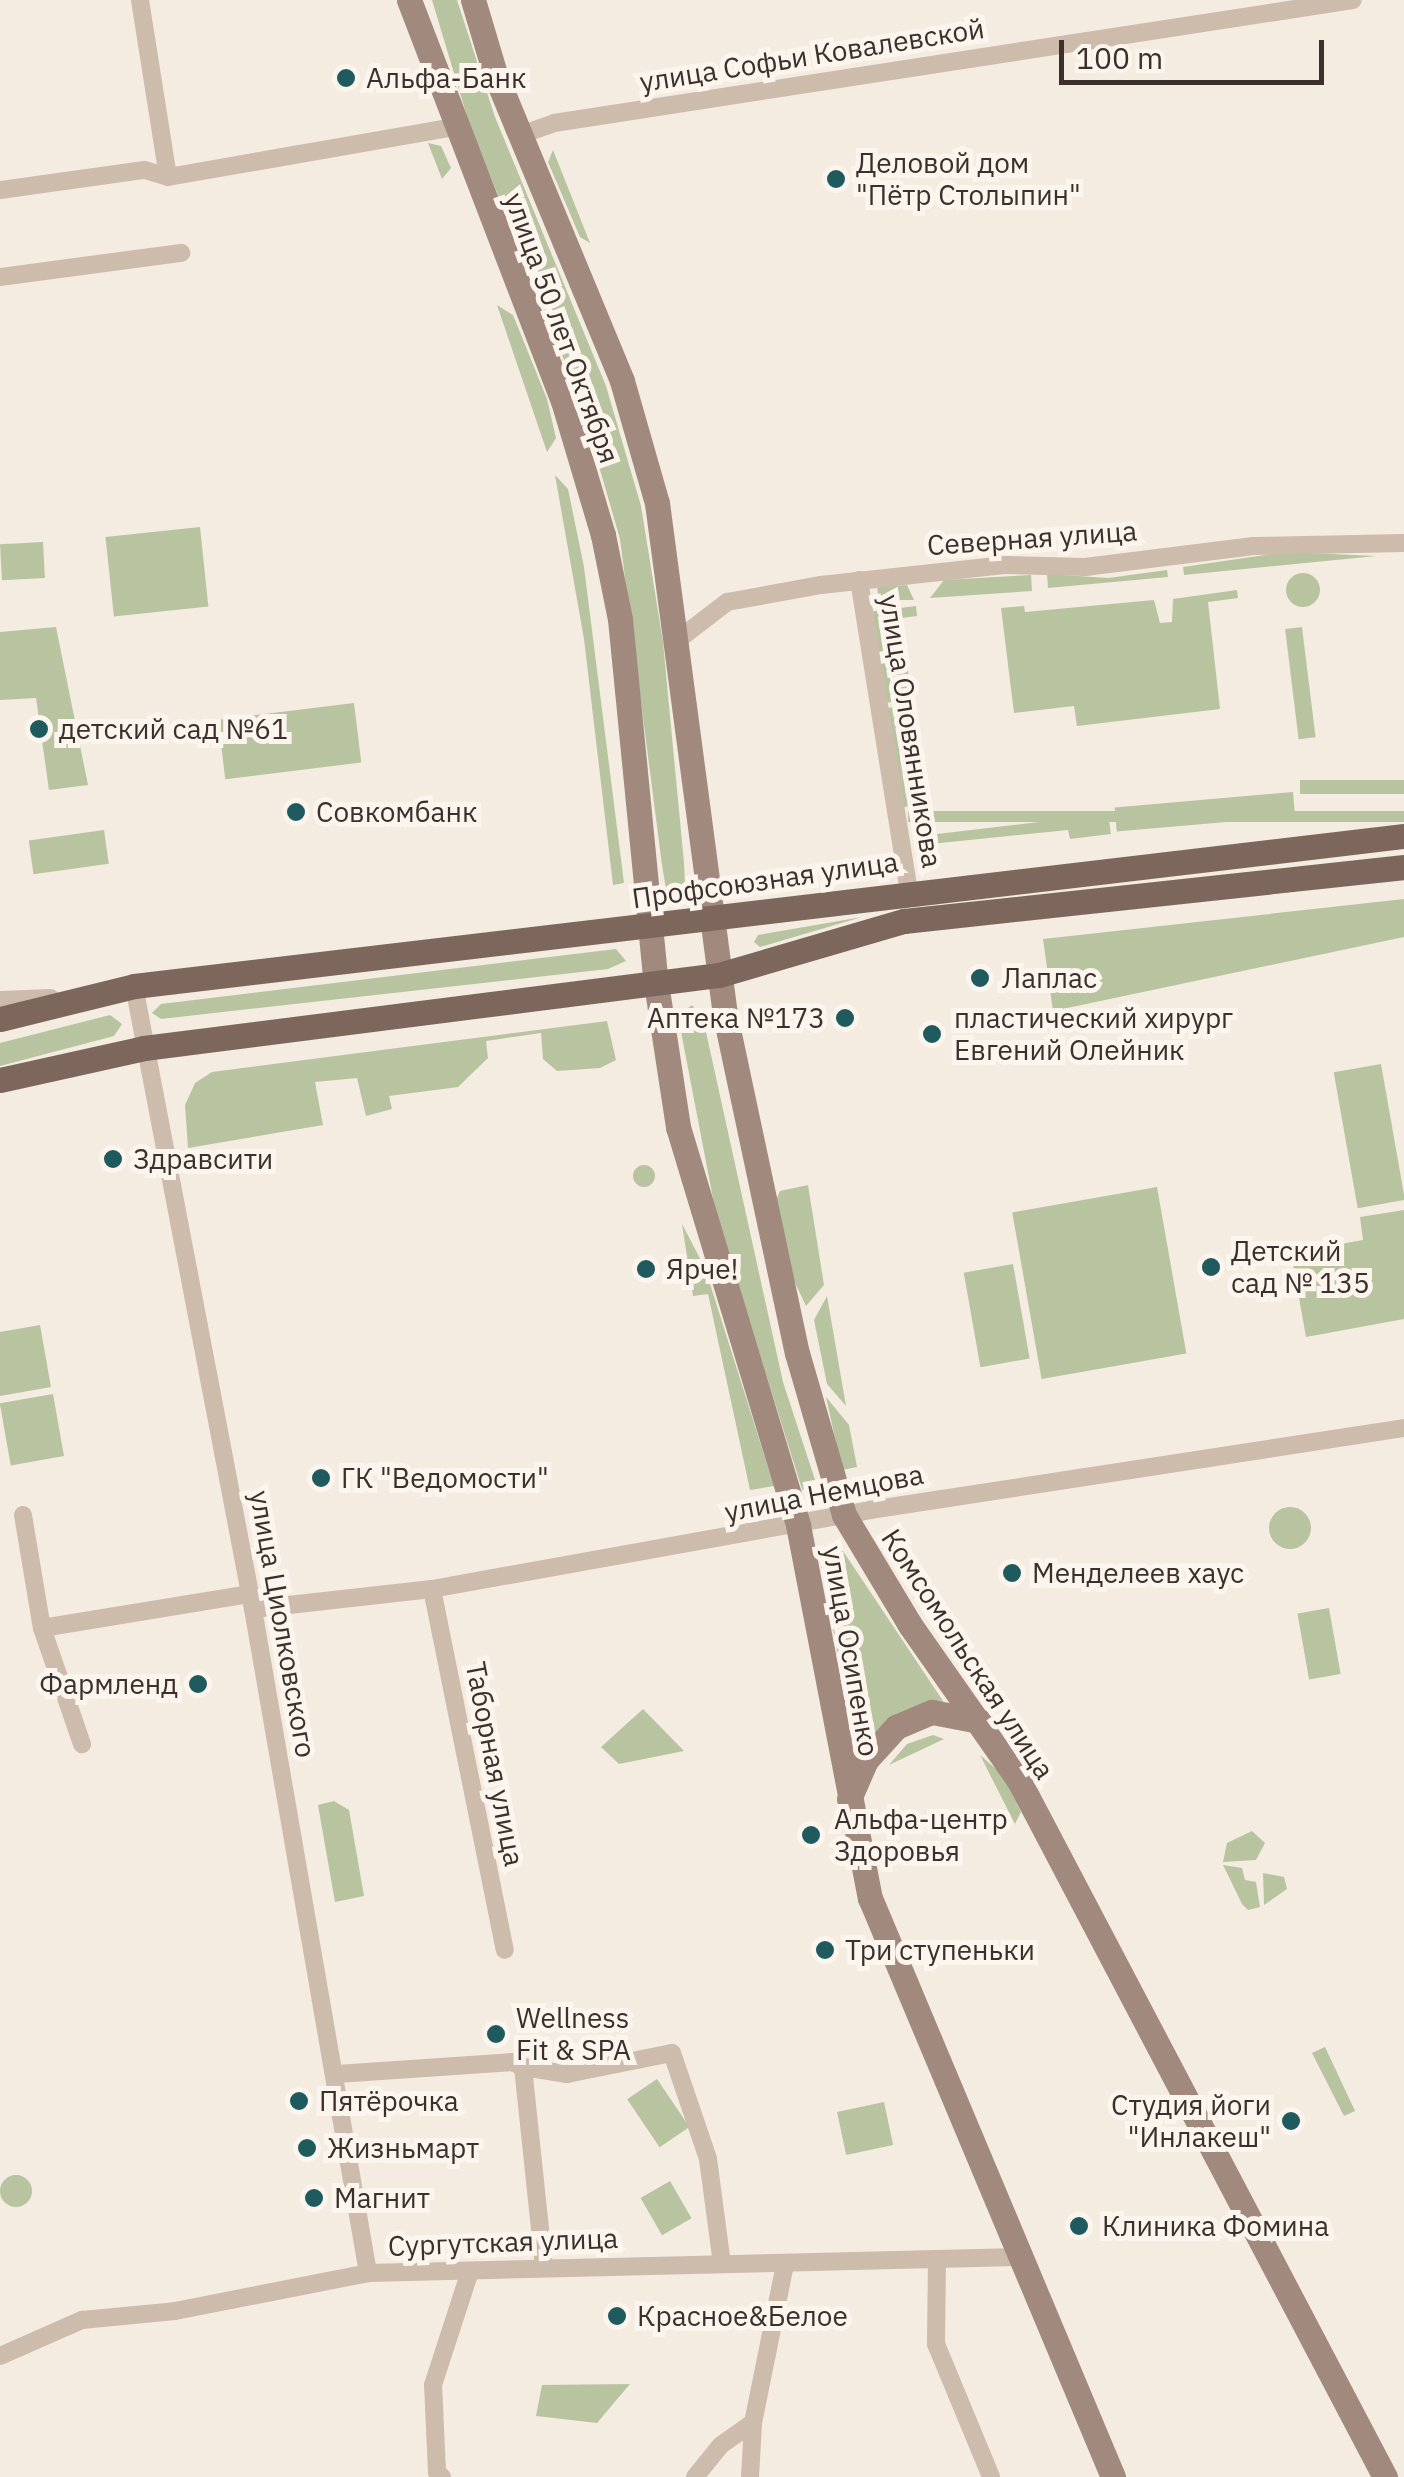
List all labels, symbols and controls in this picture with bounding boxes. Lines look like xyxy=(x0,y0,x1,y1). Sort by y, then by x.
street label: улица Софьи Ковалевской xyxy=(637,11,987,99)
scale bar xyxy=(1064,20,1329,82)
text: 100 m xyxy=(1076,38,1163,77)
place label: Альфа-Банк xyxy=(366,61,526,95)
marker: Альфа-Банк xyxy=(335,67,357,89)
place label: Деловой дом "Пётр Столыпин" xyxy=(856,146,1081,212)
marker: Деловой дом "Пётр Столыпин" xyxy=(825,168,847,190)
street label: улица 50 лет Октября xyxy=(497,188,627,468)
street label: Северная улица xyxy=(926,514,1138,562)
street label: улица Оловянникова xyxy=(873,592,949,870)
place label: детский сад №61 xyxy=(59,712,288,746)
marker: детский сад №61 xyxy=(28,718,50,740)
place label: Совкомбанк xyxy=(316,795,477,829)
marker: Совкомбанк xyxy=(285,801,307,823)
street label: Профсоюзная улица xyxy=(630,845,900,915)
place label: Лаплас xyxy=(1002,961,1097,995)
marker: Лаплас xyxy=(967,965,993,991)
place label: Аптека №173 xyxy=(647,1001,825,1035)
place label: пластический хирург Евгений Олейник xyxy=(954,1001,1233,1067)
marker: Аптека №173 xyxy=(834,1007,856,1029)
marker: пластический хирург Евгений Олейник xyxy=(919,1021,945,1047)
place label: Здравсити xyxy=(133,1142,273,1176)
marker: Здравсити xyxy=(102,1148,124,1170)
place label: Детский сад № 135 xyxy=(1231,1234,1370,1300)
place label: Ярче! xyxy=(666,1252,739,1286)
marker: Детский сад № 135 xyxy=(1200,1256,1222,1278)
marker: Ярче! xyxy=(635,1258,657,1280)
street label: улица Немцова xyxy=(722,1457,926,1529)
place label: ГК "Ведомости" xyxy=(341,1461,549,1495)
marker: ГК "Ведомости" xyxy=(310,1467,332,1489)
street label: улица Циолковского xyxy=(243,1488,323,1760)
street label: Комсомольская улица xyxy=(875,1523,1061,1785)
street label: улица Осипенко xyxy=(816,1543,886,1759)
place label: Менделеев хаус xyxy=(1032,1556,1244,1590)
marker: Менделеев хаус xyxy=(1001,1562,1023,1584)
street label: Таборная улица xyxy=(459,1659,531,1869)
place label: Фармленд xyxy=(39,1667,178,1701)
marker: Фармленд xyxy=(187,1673,209,1695)
place label: Альфа-центр Здоровья xyxy=(834,1802,1008,1868)
marker: Альфа-центр Здоровья xyxy=(798,1822,824,1848)
place label: Три ступеньки xyxy=(845,1933,1035,1967)
marker: Три ступеньки xyxy=(814,1939,836,1961)
place label: Wellness Fit & SPA xyxy=(516,2001,631,2067)
marker: Wellness Fit & SPA xyxy=(485,2023,507,2045)
place label: Пятёрочка xyxy=(319,2084,459,2118)
place label: Студия йоги "Инлакеш" xyxy=(1111,2088,1271,2154)
marker: Пятёрочка xyxy=(288,2090,310,2112)
marker: Студия йоги "Инлакеш" xyxy=(1280,2110,1302,2132)
place label: Жизньмарт xyxy=(327,2131,479,2165)
marker: Жизньмарт xyxy=(296,2137,318,2159)
place label: Магнит xyxy=(334,2181,430,2215)
marker: Магнит xyxy=(303,2187,325,2209)
place label: Клиника Фомина xyxy=(1102,2209,1329,2243)
marker: Клиника Фомина xyxy=(1066,2213,1092,2239)
street label: Сургутская улица xyxy=(387,2221,619,2263)
place label: Красное&Белое xyxy=(637,2299,848,2333)
marker: Красное&Белое xyxy=(606,2305,628,2327)

